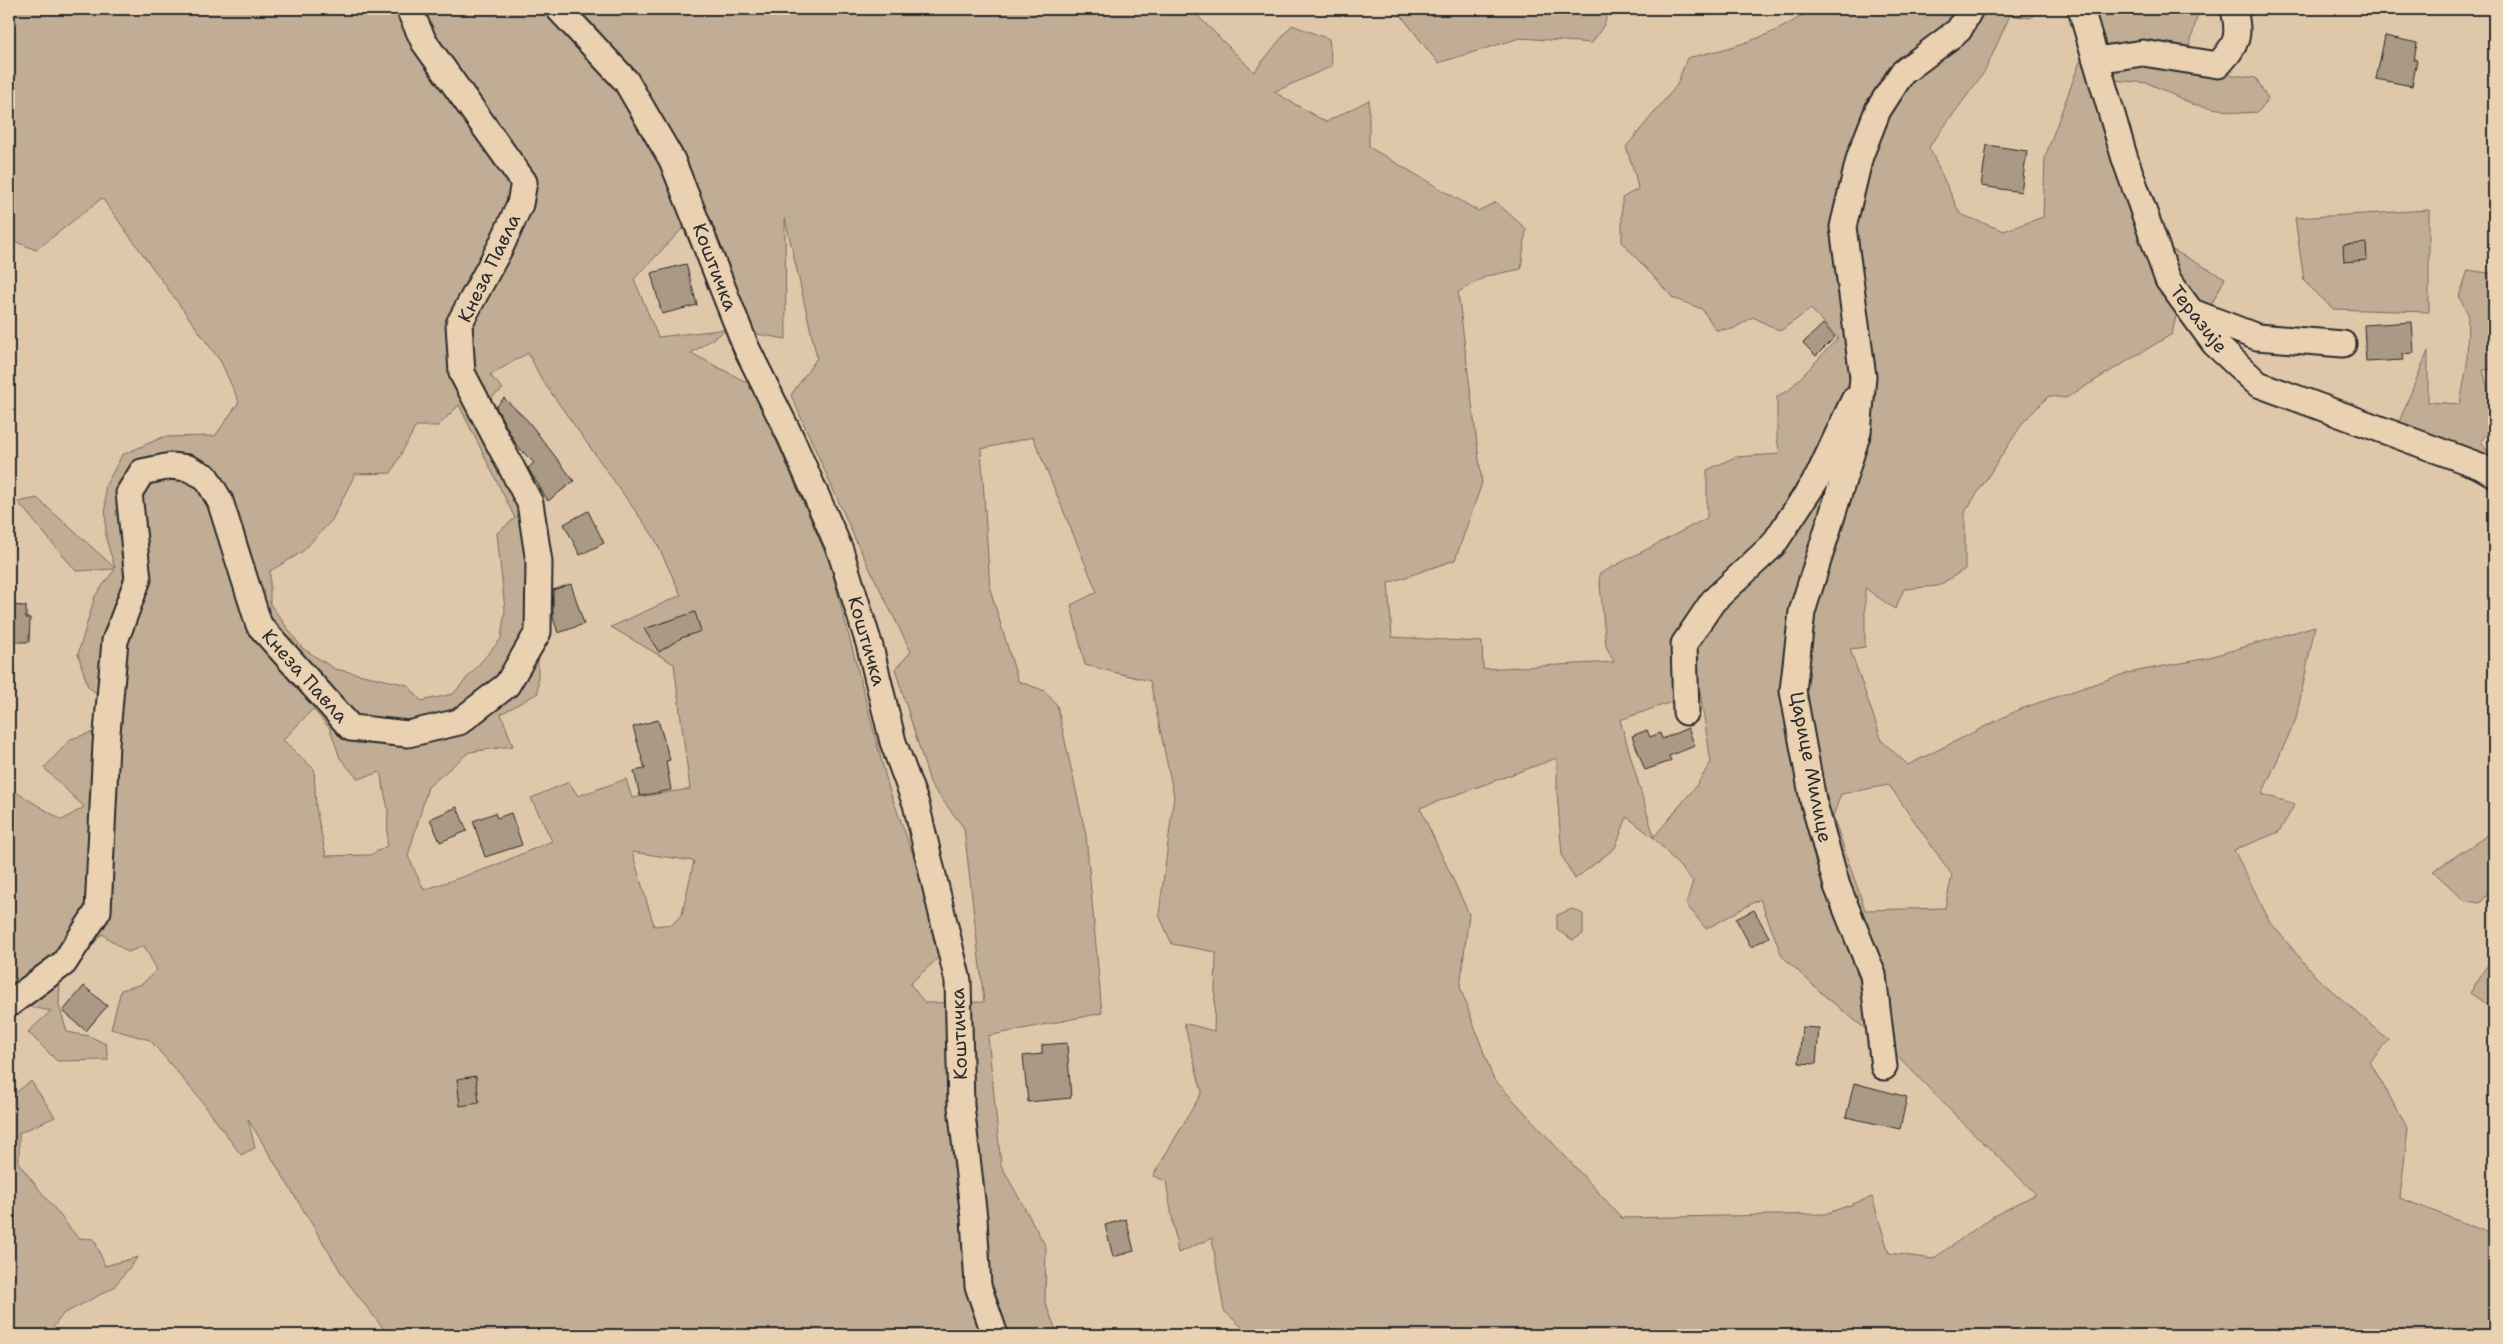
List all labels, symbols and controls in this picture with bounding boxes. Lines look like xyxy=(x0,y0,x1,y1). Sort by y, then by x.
street label: Кнеза Павла xyxy=(452,209,526,327)
street label: Коштичка xyxy=(687,220,743,315)
street label: Теразије xyxy=(2165,280,2233,358)
street label: Коштичка xyxy=(842,593,892,689)
street label: Кнеза Павла xyxy=(256,624,354,728)
street label: Царице Милице xyxy=(1784,689,1838,845)
street label: Коштичка xyxy=(945,987,973,1080)

